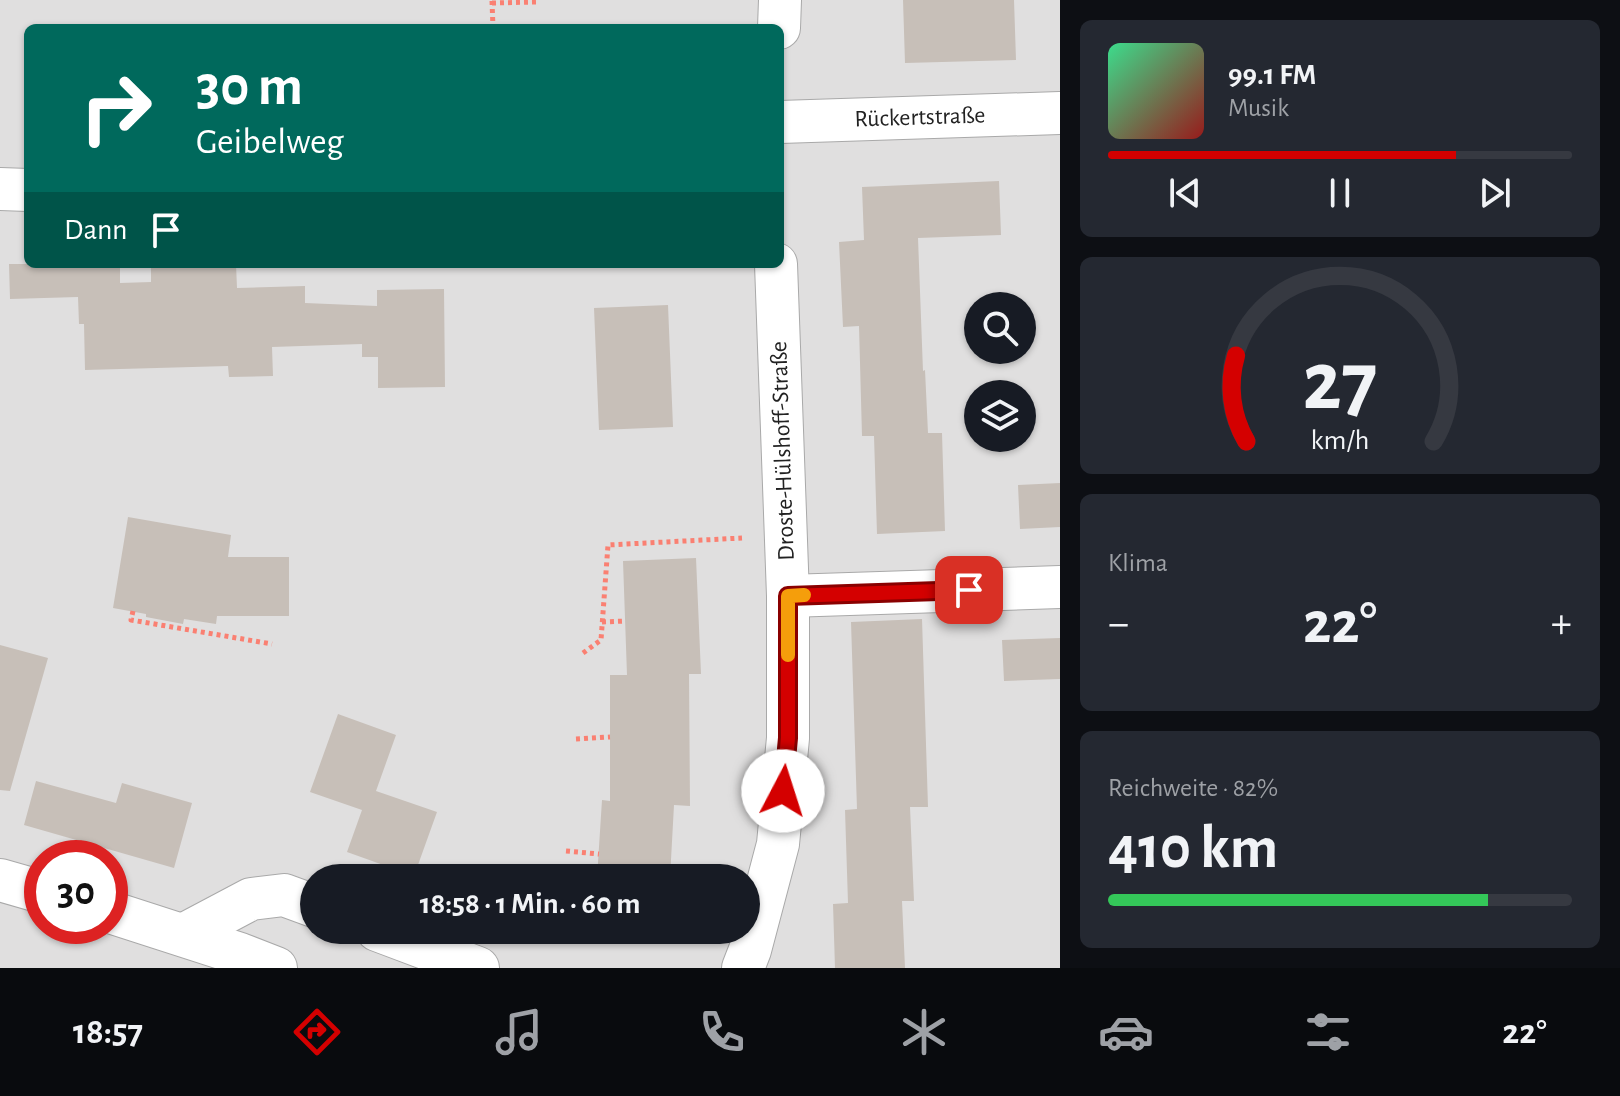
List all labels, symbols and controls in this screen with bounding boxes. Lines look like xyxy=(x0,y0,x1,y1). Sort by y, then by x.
icon: right xyxy=(64,56,168,160)
text: 30 m xyxy=(196,59,303,115)
text: 99.1 FM xyxy=(1228,60,1316,90)
text: Musik xyxy=(1228,95,1289,121)
street label: Rückertstraße xyxy=(854,103,986,132)
text: Geibelweg xyxy=(196,124,344,160)
icon: previous xyxy=(1163,171,1207,215)
icon: pause xyxy=(1318,171,1362,215)
icon: next xyxy=(1473,171,1517,215)
icon: arrive xyxy=(144,208,188,252)
text: Dann xyxy=(64,215,128,245)
map controls xyxy=(964,292,1036,452)
button: search xyxy=(964,292,1036,364)
text: 27 xyxy=(1302,340,1378,424)
street label: Droste-Hülshoff-Straße xyxy=(767,341,799,561)
button: layers xyxy=(964,380,1036,452)
text: km/h xyxy=(1311,426,1369,455)
text: Klima xyxy=(1108,550,1168,576)
pin xyxy=(935,556,1003,624)
icon: arrive xyxy=(947,568,991,612)
text: 22° xyxy=(1303,594,1377,654)
text: − xyxy=(1108,602,1129,646)
text: + xyxy=(1551,602,1572,646)
position arrow xyxy=(741,749,825,833)
text: Reichweite · 82% xyxy=(1108,775,1278,801)
text: 410 km xyxy=(1108,819,1278,879)
speed limit sign: 30 xyxy=(24,840,128,944)
text: 18:58 · 1 Min. · 60 m xyxy=(420,889,640,919)
icon: directions xyxy=(289,1004,345,1060)
icon: music xyxy=(491,1004,547,1060)
icon: phone xyxy=(694,1004,750,1060)
icon: climate xyxy=(896,1004,952,1060)
icon: car xyxy=(1098,1004,1154,1060)
icon: filters xyxy=(1300,1004,1356,1060)
text: 18:57 xyxy=(73,1014,143,1050)
text: 22° xyxy=(1502,1014,1547,1050)

